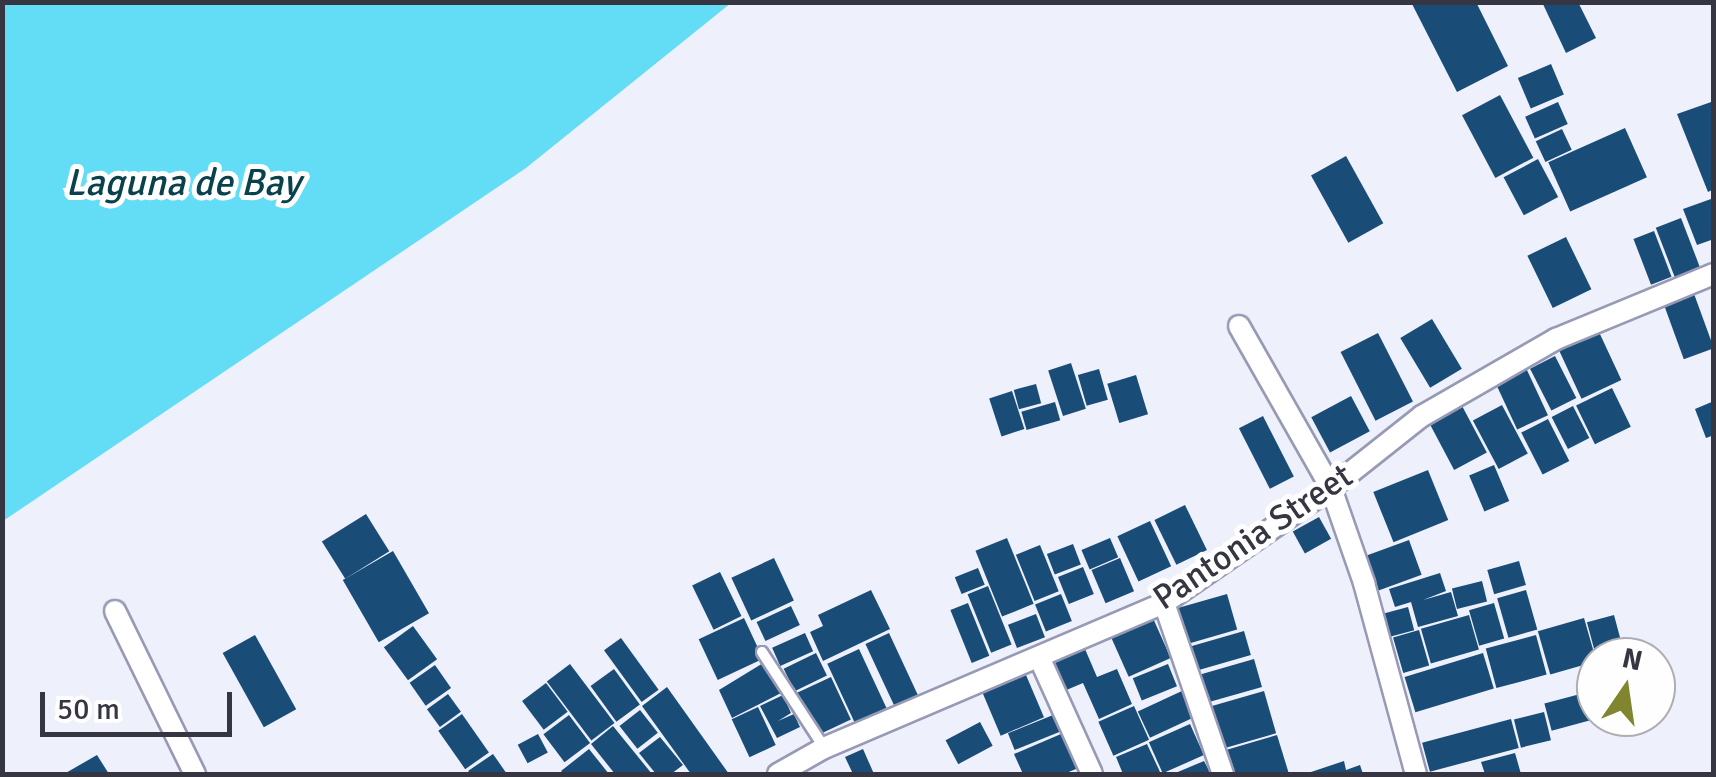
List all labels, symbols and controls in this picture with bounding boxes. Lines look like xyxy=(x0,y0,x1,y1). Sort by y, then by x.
water label: Laguna de Bay xyxy=(66,160,300,206)
street label: Pantonia Street xyxy=(1145,455,1361,619)
north arrow xyxy=(1576,637,1676,737)
text: N xyxy=(1619,641,1646,678)
scale bar xyxy=(45,672,238,734)
text: 50 m xyxy=(57,691,120,728)

